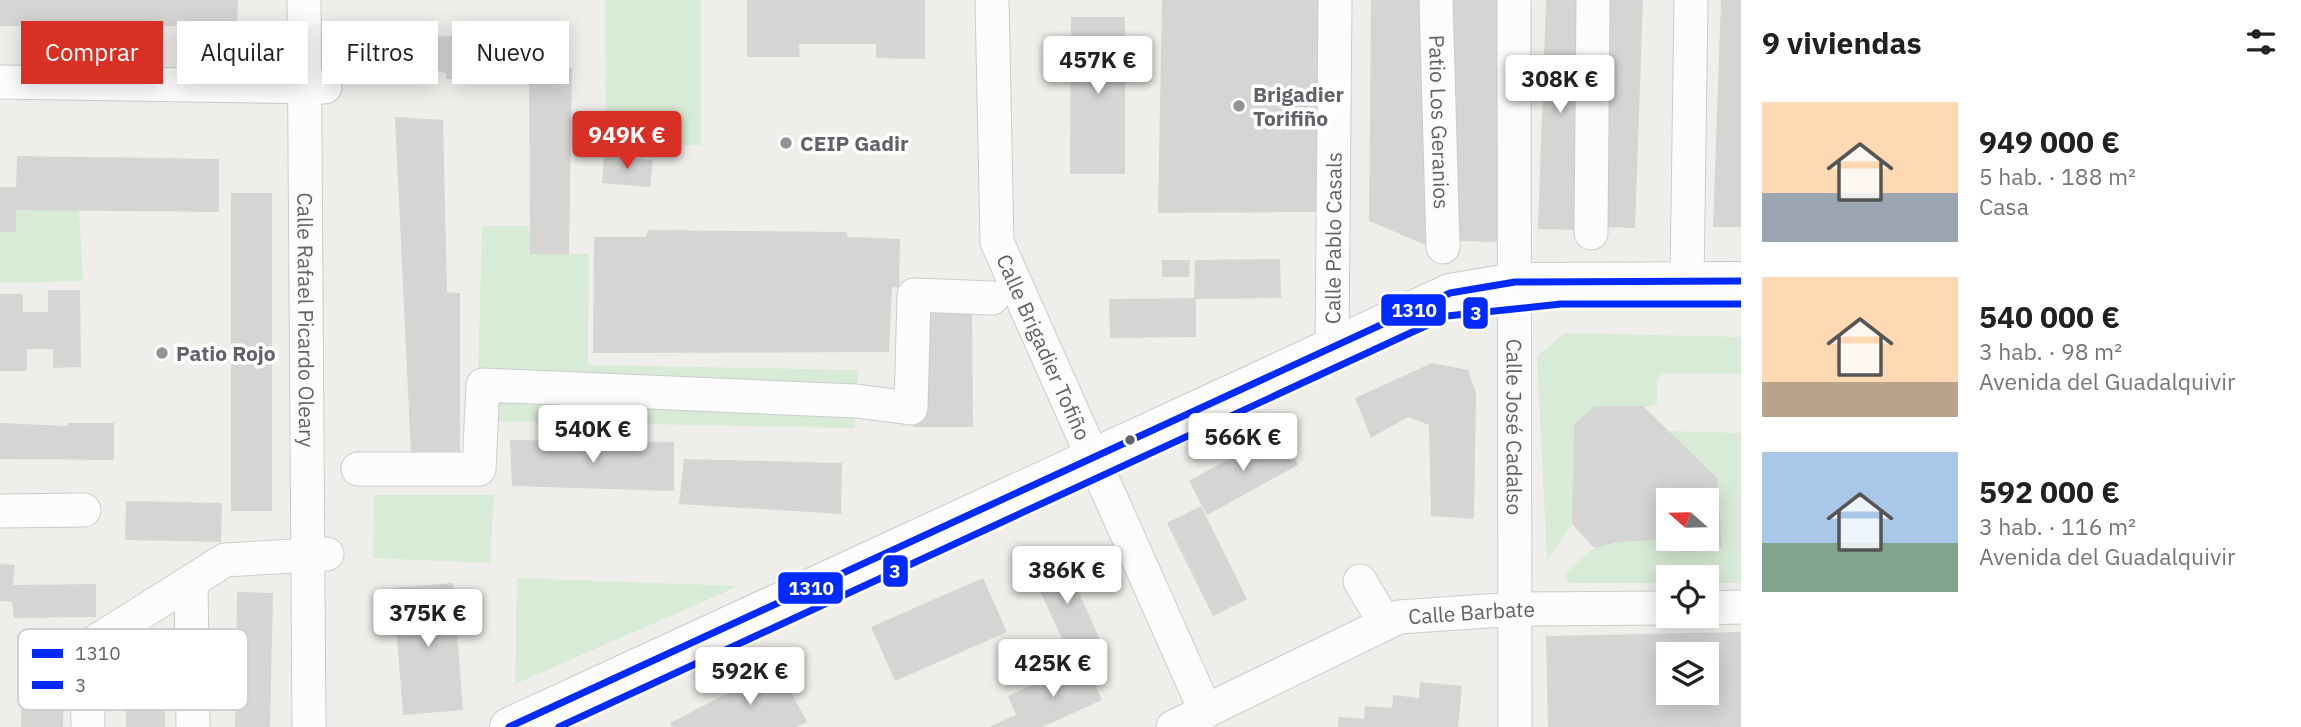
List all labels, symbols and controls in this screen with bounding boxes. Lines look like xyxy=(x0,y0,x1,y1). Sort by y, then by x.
chip: Comprar xyxy=(21,21,163,84)
chip: Alquilar xyxy=(177,21,308,84)
chip: Filtros xyxy=(322,21,438,84)
chip: Nuevo xyxy=(452,21,569,84)
text: 9 viviendas xyxy=(1762,23,1922,62)
icon: filters xyxy=(2242,23,2280,61)
street label: Patio Los Geranios xyxy=(1423,34,1456,210)
pin: 457K € xyxy=(1041,36,1155,96)
text: 457K € xyxy=(1059,44,1137,74)
pin: 308K € xyxy=(1503,55,1617,115)
text: 308K € xyxy=(1521,63,1599,93)
place label: Brigadier Torifiño xyxy=(1253,80,1345,132)
marker: Brigadier Torifiño xyxy=(1231,98,1247,114)
pin: 949K € xyxy=(570,111,684,171)
text: 949K € xyxy=(588,119,666,149)
text: 949 000 € xyxy=(1979,122,2120,161)
place label: CEIP Gadir xyxy=(800,129,909,157)
icon: home xyxy=(1818,130,1902,214)
marker: CEIP Gadir xyxy=(778,135,794,151)
street label: Calle Pablo Casals xyxy=(1318,152,1348,324)
text: 5 hab. · 188 m² xyxy=(1979,161,2136,191)
text: Casa xyxy=(1979,191,2029,221)
street label: Calle Rafael Picardo Oleary xyxy=(291,192,321,448)
street label: Calle Brigadier Tofiño xyxy=(990,250,1097,444)
line badge: 1310 xyxy=(1380,293,1447,327)
line badge: 3 xyxy=(1462,296,1489,330)
text: 540 000 € xyxy=(1979,297,2120,336)
text: 1310 xyxy=(1391,298,1437,322)
text: 3 xyxy=(1470,301,1482,325)
icon: home xyxy=(1818,305,1902,389)
text: 3 hab. · 98 m² xyxy=(1979,336,2122,366)
place label: Patio Rojo xyxy=(176,339,276,367)
street label: Calle José Cadalso xyxy=(1500,339,1529,515)
marker: Patio Rojo xyxy=(154,345,170,361)
text: Avenida del Guadalquivir xyxy=(1979,366,2235,396)
pin: 540K € xyxy=(536,406,650,465)
text: 540K € xyxy=(554,413,632,443)
pin: 566K € xyxy=(1186,414,1300,473)
text: 566K € xyxy=(1204,421,1282,451)
unlabelled marker xyxy=(1123,433,1137,447)
text: 592 000 € xyxy=(1979,472,2120,511)
icon: home xyxy=(1818,480,1902,564)
north arrow xyxy=(1656,488,1718,551)
map controls xyxy=(1656,488,1719,705)
text: 3 hab. · 116 m² xyxy=(1979,511,2136,541)
text: Avenida del Guadalquivir xyxy=(1979,541,2235,571)
pin: 386K € xyxy=(1010,546,1124,606)
line badge: 3 xyxy=(882,554,909,588)
text: 386K € xyxy=(1028,554,1106,584)
text: 3 xyxy=(889,559,901,583)
button: locate xyxy=(1656,565,1719,628)
line badge: 1310 xyxy=(777,571,844,605)
text: 1310 xyxy=(788,576,834,600)
pin: 375K € xyxy=(371,590,485,649)
street label: Calle Barbate xyxy=(1407,595,1535,630)
text: 375K € xyxy=(389,597,467,627)
legend xyxy=(18,629,248,710)
pin: 425K € xyxy=(996,640,1110,699)
text: 1310 xyxy=(75,641,121,665)
button: layers xyxy=(1656,642,1719,705)
text: 425K € xyxy=(1014,647,1092,677)
pin: 592K € xyxy=(693,648,807,707)
text: 592K € xyxy=(711,655,789,685)
text: 3 xyxy=(75,673,86,697)

